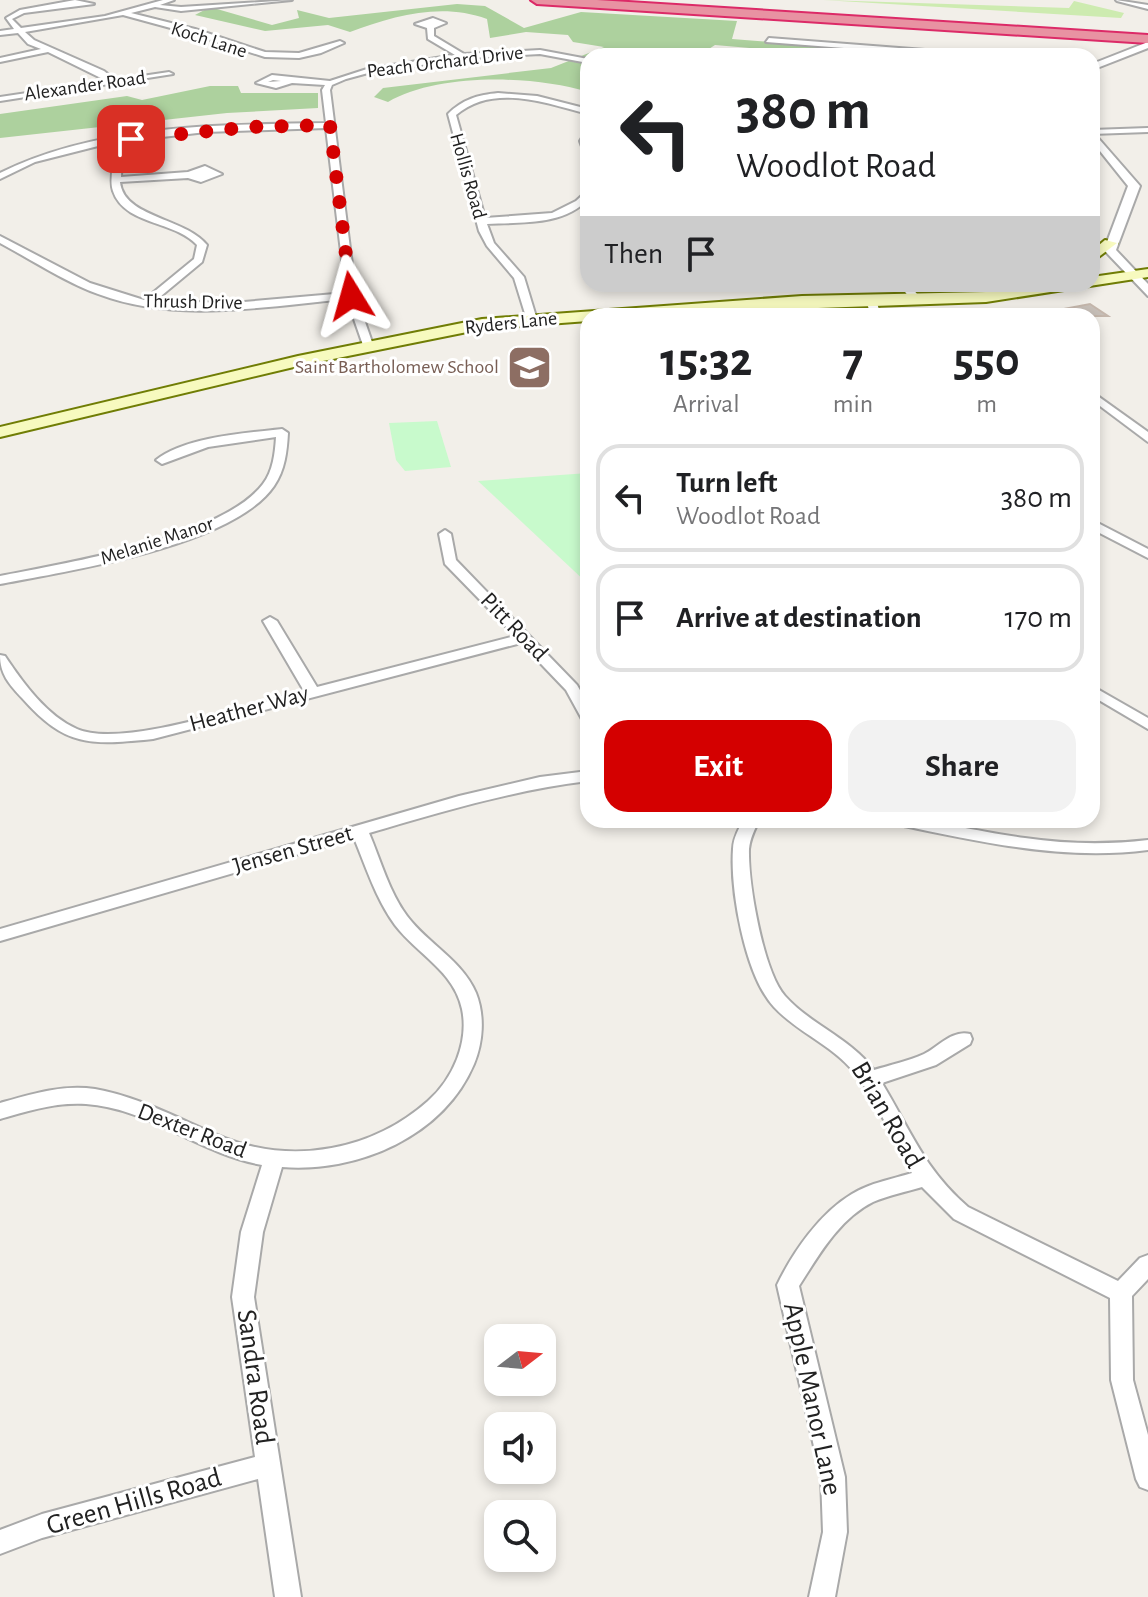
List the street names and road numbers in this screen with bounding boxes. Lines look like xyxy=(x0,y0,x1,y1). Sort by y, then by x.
street label: Koch Lane xyxy=(169,18,249,62)
street label: Peach Orchard Drive xyxy=(366,42,524,82)
street label: Alexander Road xyxy=(23,68,147,104)
street label: Hollis Road xyxy=(446,131,490,221)
street label: Thrush Drive xyxy=(143,291,243,313)
street label: Ryders Lane xyxy=(464,308,558,338)
street label: Melanie Manor xyxy=(98,513,216,569)
street label: Pitt Road xyxy=(476,588,552,666)
street label: Heather Way xyxy=(187,682,311,736)
street label: Jensen Street xyxy=(230,821,356,879)
street label: Brian Road xyxy=(845,1057,929,1173)
street label: Dexter Road xyxy=(134,1099,250,1163)
street label: Apple Manor Lane xyxy=(778,1300,846,1498)
street label: Sandra Road xyxy=(232,1308,278,1446)
street label: Green Hills Road xyxy=(43,1464,225,1540)

